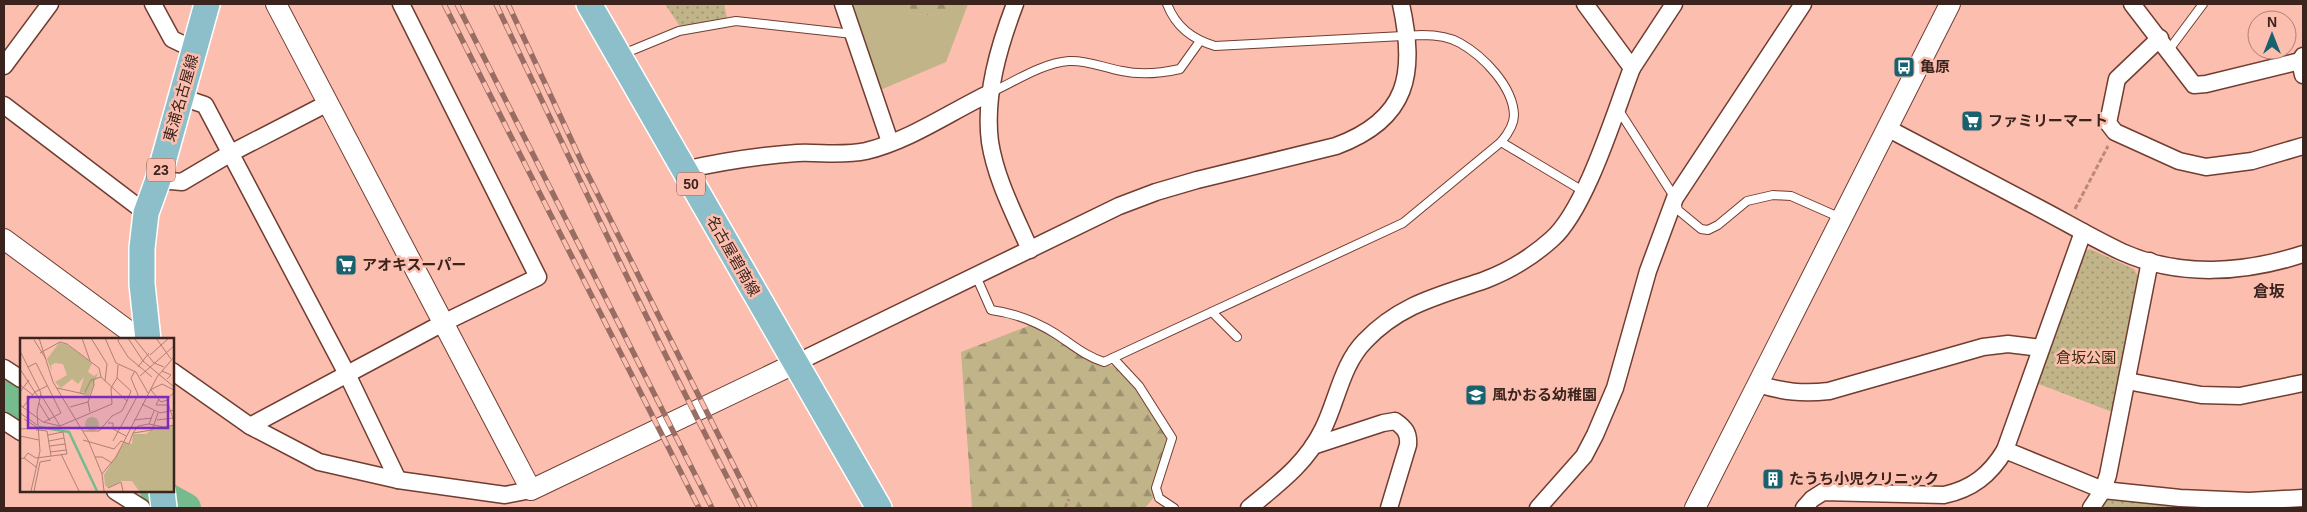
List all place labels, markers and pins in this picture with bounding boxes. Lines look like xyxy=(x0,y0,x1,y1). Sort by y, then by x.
bus stop icon: 亀原 xyxy=(1892,55,1916,79)
place label: 亀原 xyxy=(1920,58,1950,75)
supermarket icon: ファミリーマート xyxy=(1960,109,1984,133)
place label: ファミリーマート xyxy=(1988,112,2108,129)
supermarket icon: アオキスーパー xyxy=(334,253,358,277)
place label: アオキスーパー xyxy=(362,256,466,273)
school or university icon: 風かおる幼稚園 xyxy=(1464,383,1488,407)
place label: 風かおる幼稚園 xyxy=(1492,386,1597,403)
building icon: たうち小児クリニック xyxy=(1761,467,1785,491)
place label: たうち小児クリニック xyxy=(1789,470,1939,487)

